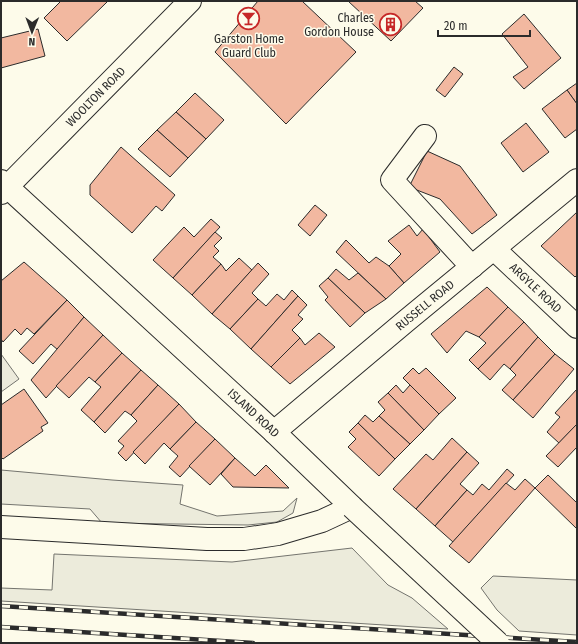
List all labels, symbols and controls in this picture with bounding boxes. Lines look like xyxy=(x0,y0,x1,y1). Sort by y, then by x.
bar icon: Garston Home Guard Club xyxy=(236,5,262,31)
place label: Charles Gordon House xyxy=(304,11,374,39)
north arrow xyxy=(12,12,52,52)
building icon: Charles Gordon House xyxy=(377,12,403,38)
scale bar xyxy=(438,12,530,38)
text: 20 m xyxy=(444,19,468,33)
place label: Garston Home Guard Club xyxy=(214,32,284,60)
text: N xyxy=(28,35,35,48)
street label: WOOLTON ROAD xyxy=(63,64,128,130)
street label: ARGYLE ROAD xyxy=(507,260,564,316)
street label: RUSSELL ROAD xyxy=(393,277,457,334)
street label: ISLAND ROAD xyxy=(225,386,282,440)

